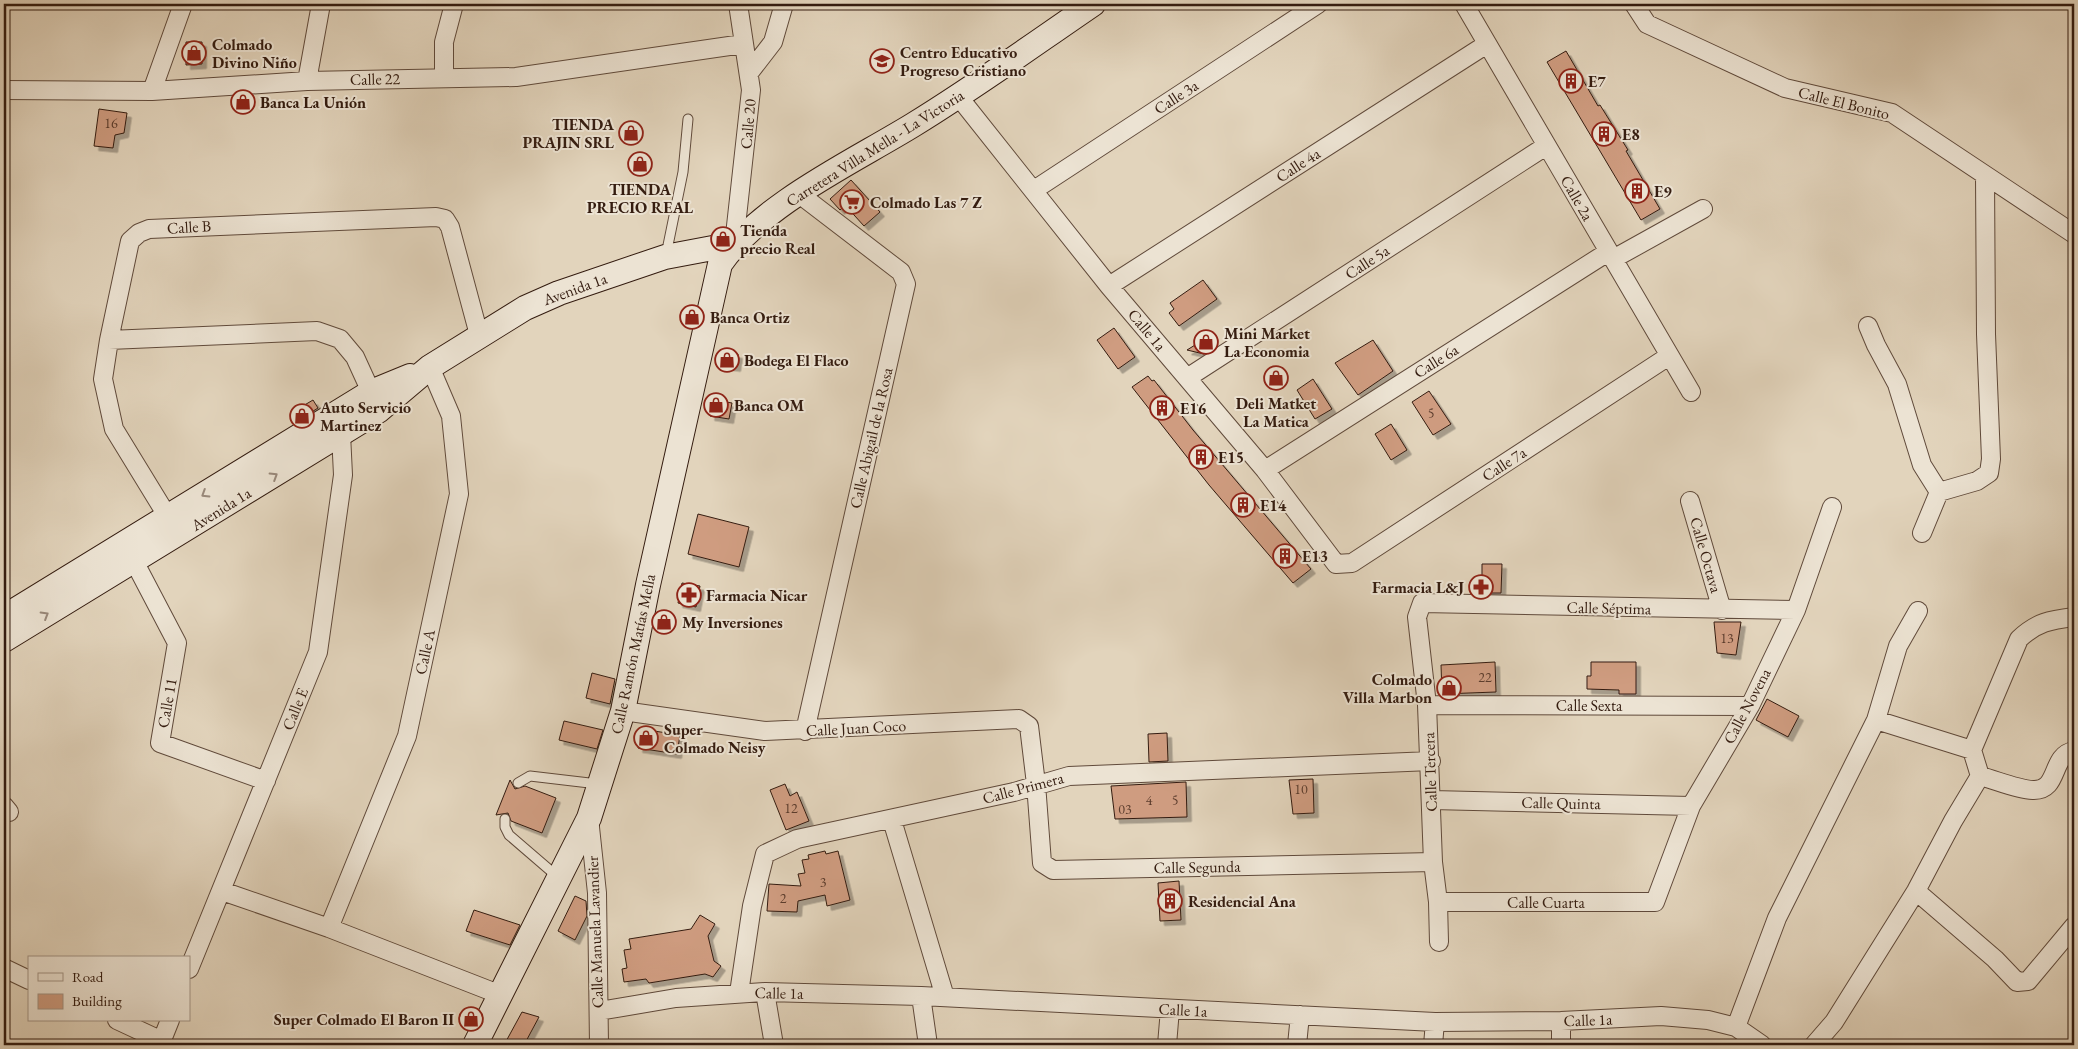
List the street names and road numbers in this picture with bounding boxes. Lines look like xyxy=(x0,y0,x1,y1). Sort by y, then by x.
street label: Calle 22 xyxy=(350,68,401,90)
street label: Calle 3a xyxy=(1150,75,1203,119)
street label: Calle El Bonito xyxy=(1796,81,1892,125)
street label: Carretera Villa Mella - La Victoria xyxy=(782,84,968,212)
street label: Calle 20 xyxy=(735,98,761,150)
street label: Calle 4a xyxy=(1272,143,1325,187)
street label: Calle 2a xyxy=(1556,172,1599,225)
street label: Calle B xyxy=(166,215,212,239)
street label: Calle 5a xyxy=(1341,240,1394,284)
street label: Avenida 1a xyxy=(539,267,611,311)
street label: Calle 1a xyxy=(1123,305,1171,356)
street label: Calle 6a xyxy=(1410,339,1463,383)
street label: Calle Abigail de la Rosa xyxy=(845,365,898,511)
street label: Calle 7a xyxy=(1478,442,1531,486)
street label: Avenida 1a xyxy=(186,482,255,536)
street label: Calle Octava xyxy=(1685,515,1727,596)
street label: Calle Ramón Matías Mella xyxy=(606,571,660,736)
street label: Calle Séptima xyxy=(1567,597,1652,619)
street label: Calle A xyxy=(410,626,440,677)
street label: Calle Novena xyxy=(1718,664,1776,748)
street label: Calle 11 xyxy=(152,676,182,730)
street label: Calle E xyxy=(277,685,313,733)
street label: Calle Sexta xyxy=(1556,695,1623,716)
street label: Calle Juan Coco xyxy=(805,715,907,741)
street label: Calle Tercera xyxy=(1418,731,1442,812)
street label: Calle Primera xyxy=(980,767,1067,809)
street label: Calle Quinta xyxy=(1521,792,1601,814)
street label: Calle Manuela Lavandier xyxy=(582,855,608,1009)
street label: Calle Segunda xyxy=(1153,856,1241,878)
street label: Calle Cuarta xyxy=(1507,892,1586,913)
street label: Calle 1a xyxy=(754,982,804,1004)
street label: Calle 1a xyxy=(1158,998,1209,1022)
street label: Calle 1a xyxy=(1563,1009,1613,1031)

